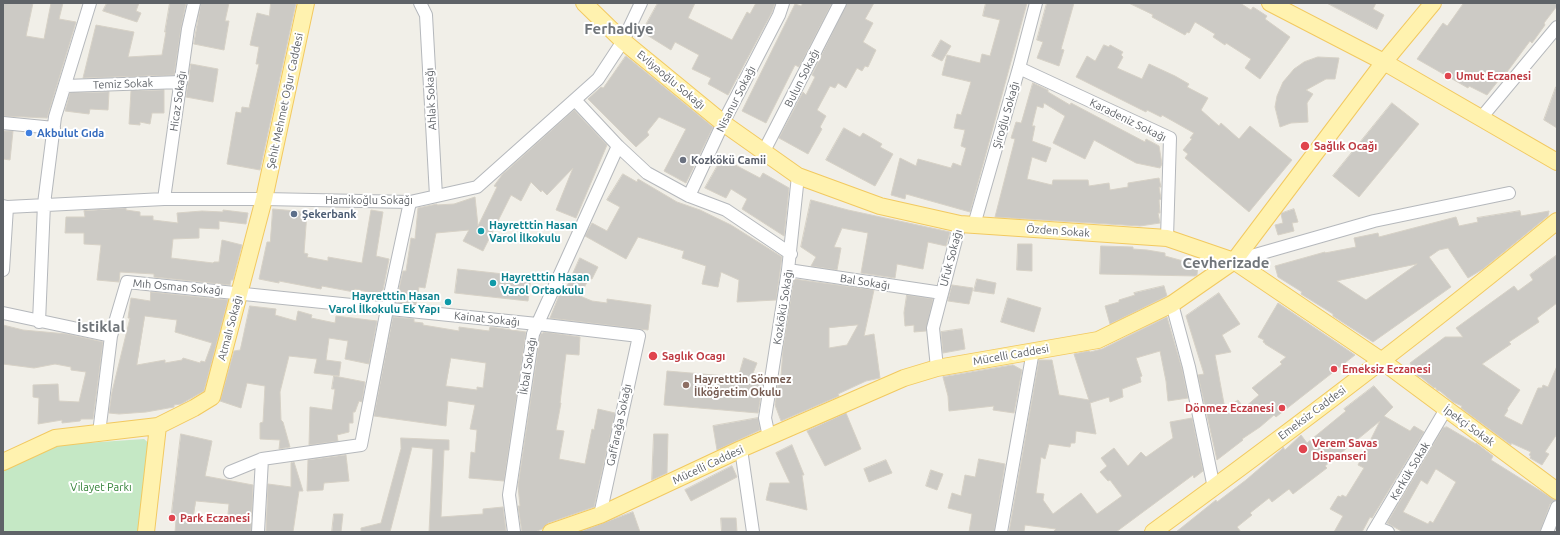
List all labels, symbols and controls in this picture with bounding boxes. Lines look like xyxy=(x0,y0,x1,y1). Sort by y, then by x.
district label: Ferhadiye xyxy=(584,20,654,38)
street label: Şehit Mehmet Oğur Caddesi xyxy=(264,32,306,170)
street label: Bulun Sokağı xyxy=(782,47,822,109)
street label: Evliyaoğlu Sokağı xyxy=(634,48,708,112)
street label: Nisanur Sokağı xyxy=(714,64,758,134)
street label: Ahlak Sokağı xyxy=(423,67,439,131)
place label: Umut Eczanesi xyxy=(1456,69,1531,83)
street label: Hicaz Sokağı xyxy=(167,70,189,132)
marker: Umut Eczanesi xyxy=(1443,71,1453,81)
street label: Temiz Sokak xyxy=(93,76,153,92)
street label: Şiroğlu Sokağı xyxy=(990,80,1022,150)
street label: Karadeniz Sokağı xyxy=(1088,96,1168,144)
place label: Akbulut Gıda xyxy=(37,126,104,140)
marker: Akbulut Gıda xyxy=(24,128,34,138)
place label: Sağlık Ocağı xyxy=(1314,139,1377,153)
marker: Sağlık Ocağı xyxy=(1299,140,1311,152)
place label: Kozkökü Camii xyxy=(691,153,766,167)
marker: Kozkökü Camii xyxy=(678,155,688,165)
street label: Hamikoğlu Sokağı xyxy=(325,193,413,207)
place label: Şekerbank xyxy=(302,207,356,221)
marker: Şekerbank xyxy=(289,209,299,219)
place label: Hayretttin Hasan Varol İlkokulu xyxy=(489,218,577,244)
street label: Özden Sokak xyxy=(1026,222,1090,240)
marker: Hayretttin Hasan Varol İlkokulu xyxy=(476,226,486,236)
street label: Ufuk Sokağı xyxy=(937,228,965,288)
district label: Cevherizade xyxy=(1183,254,1269,272)
street label: Kozkökü Sokağı xyxy=(771,268,795,346)
place label: Hayretttin Hasan Varol Ortaokulu xyxy=(501,270,589,296)
street label: Bal Sokağı xyxy=(839,272,891,292)
street label: Mıh Osman Sokağı xyxy=(132,276,224,298)
marker: Hayretttin Hasan Varol Ortaokulu xyxy=(488,278,498,288)
place label: Hayretttin Hasan Varol İlkokulu Ek Yapı xyxy=(328,289,440,315)
street label: Atmalı Sokağı xyxy=(215,294,245,362)
marker: Hayretttin Hasan Varol İlkokulu Ek Yapı xyxy=(443,297,453,307)
street label: Kainat Sokağı xyxy=(453,309,521,329)
district label: İstiklal xyxy=(77,318,125,336)
street label: İkbal Sokağı xyxy=(517,336,539,396)
street label: Mücelli Caddesi xyxy=(972,342,1050,368)
place label: Saglık Ocagı xyxy=(662,349,725,363)
marker: Saglık Ocagı xyxy=(647,350,659,362)
place label: Emeksiz Eczanesi xyxy=(1342,362,1431,376)
marker: Emeksiz Eczanesi xyxy=(1329,364,1339,374)
place label: Hayretttin Sönmez İlköğretim Okulu xyxy=(694,372,791,398)
marker: Hayretttin Sönmez İlköğretim Okulu xyxy=(681,380,691,390)
street label: Gaffarağa Sokağı xyxy=(604,383,634,467)
street label: Emeksiz Caddesi xyxy=(1276,383,1348,443)
place label: Dönmez Eczanesi xyxy=(1185,401,1274,415)
marker: Dönmez Eczanesi xyxy=(1277,403,1287,413)
street label: İpekçi Sokak xyxy=(1441,403,1497,449)
place label: Verem Savas Dispanseri xyxy=(1312,436,1378,462)
street label: Kerkük Sokak xyxy=(1387,439,1433,503)
street label: Mücelli Caddesi xyxy=(670,443,746,487)
marker: Verem Savas Dispanseri xyxy=(1297,443,1309,455)
park label: Vilayet Parkı xyxy=(70,480,132,494)
place label: Park Eczanesi xyxy=(180,511,250,525)
marker: Park Eczanesi xyxy=(167,513,177,523)

